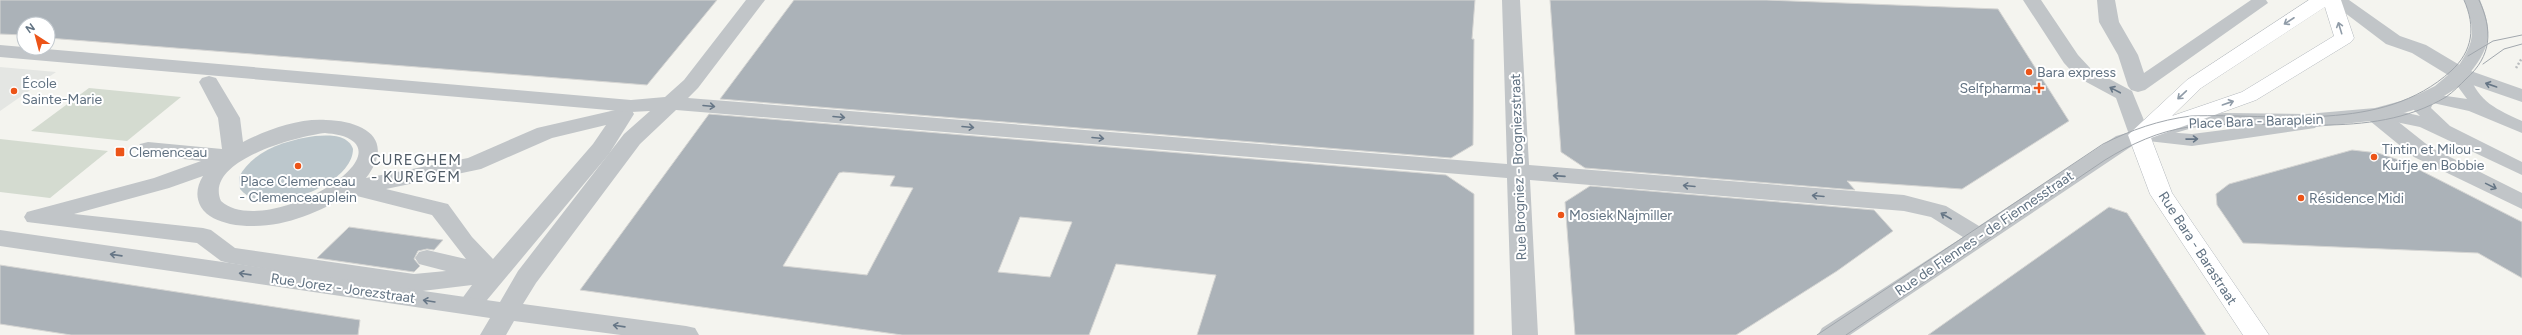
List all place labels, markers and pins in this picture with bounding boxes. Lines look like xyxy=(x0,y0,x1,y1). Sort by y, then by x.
place label: Bara express xyxy=(2037,64,2116,81)
marker: Bara express xyxy=(2024,67,2034,77)
place label: École Sainte-Marie xyxy=(22,75,102,108)
place label: Selfpharma xyxy=(1960,80,2031,97)
marker: Selfpharma xyxy=(2034,83,2044,93)
marker: École Sainte-Marie xyxy=(9,86,19,96)
place label: Tintin et Milou - Kuifje en Bobbie xyxy=(2382,141,2485,174)
place label: Clemenceau xyxy=(129,144,207,161)
marker: Clemenceau xyxy=(114,146,126,158)
marker: Tintin et Milou - Kuifje en Bobbie xyxy=(2369,152,2379,162)
marker: Place Clemenceau - Clemenceauplein xyxy=(293,161,303,171)
place label: Place Clemenceau - Clemenceauplein xyxy=(239,173,357,206)
place label: Résidence Midi xyxy=(2309,190,2404,207)
marker: Résidence Midi xyxy=(2296,193,2306,203)
place label: Mosiek Najmiller xyxy=(1569,207,1672,224)
marker: Mosiek Najmiller xyxy=(1556,210,1566,220)

